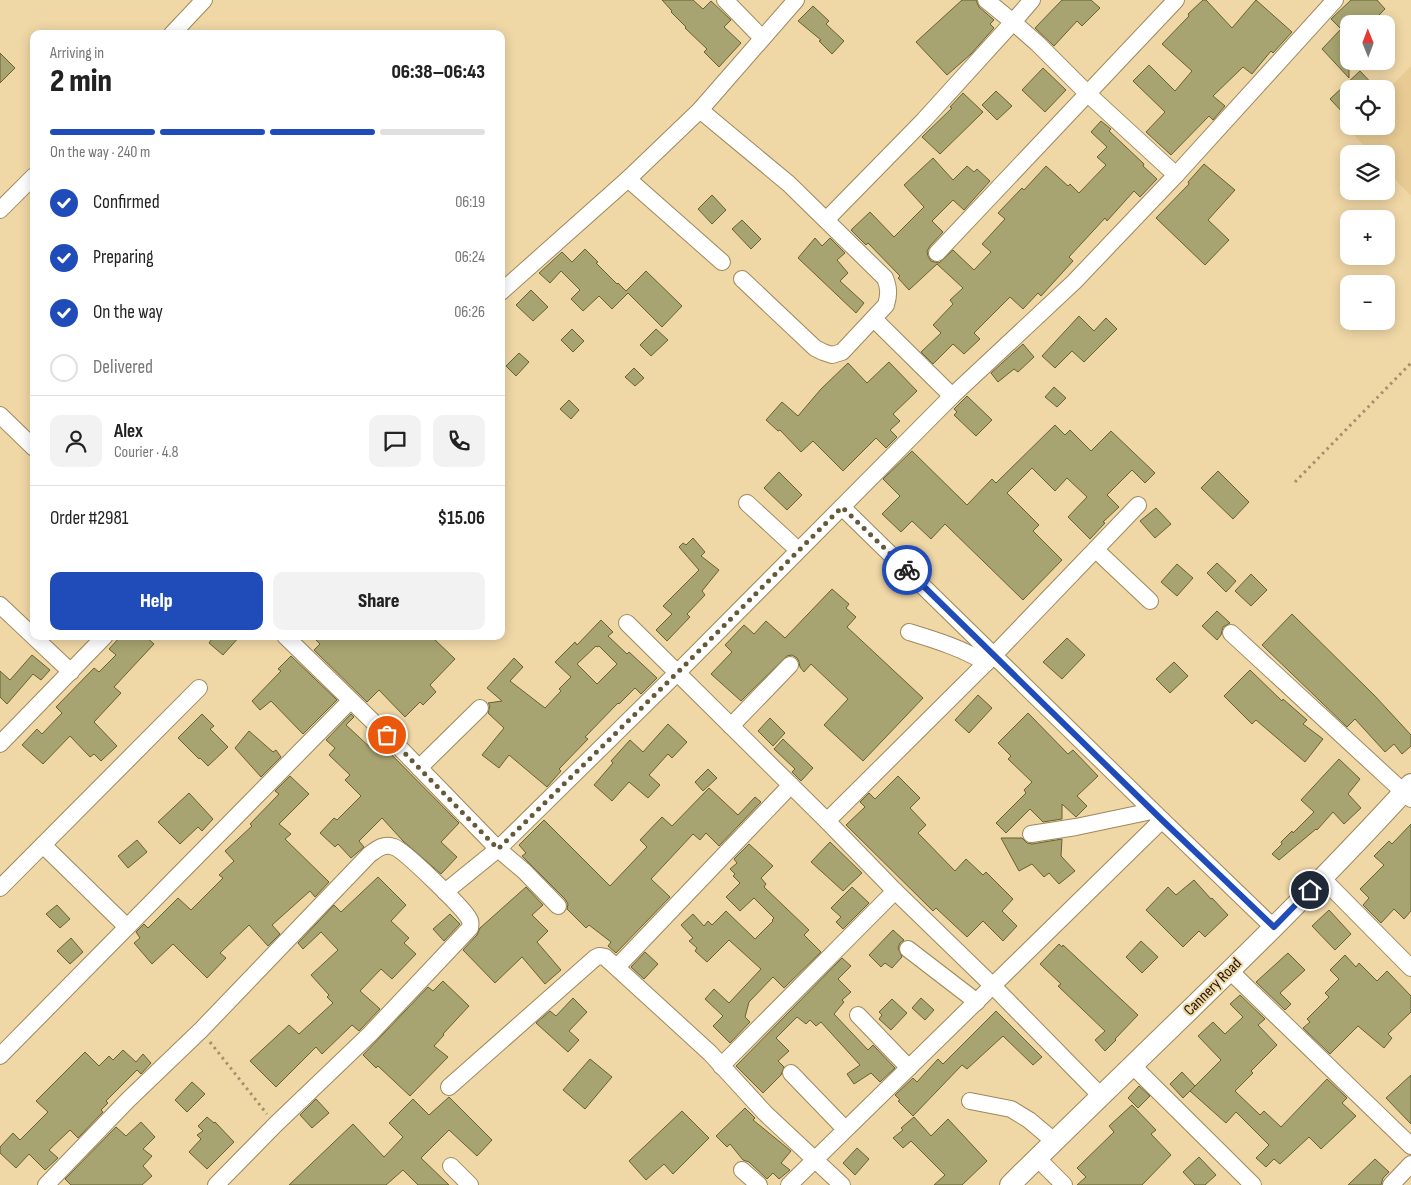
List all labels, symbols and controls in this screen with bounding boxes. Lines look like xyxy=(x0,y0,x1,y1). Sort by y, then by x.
north arrow xyxy=(1340,15,1395,70)
map controls xyxy=(1340,15,1395,330)
text: Arriving in xyxy=(50,44,104,63)
text: 06:38–06:43 xyxy=(391,61,485,84)
text: 2 min xyxy=(50,62,112,101)
button: locate xyxy=(1340,80,1395,135)
text: On the way · 240 m xyxy=(50,143,150,162)
button: layers xyxy=(1340,145,1395,200)
icon: check xyxy=(50,189,78,217)
text: Confirmed xyxy=(93,191,160,214)
text: 06:19 xyxy=(455,193,485,212)
button: + xyxy=(1340,210,1395,265)
icon: check xyxy=(50,244,78,272)
text: Preparing xyxy=(93,246,154,269)
text: 06:24 xyxy=(455,248,485,267)
button: − xyxy=(1340,275,1395,330)
icon: check xyxy=(50,299,78,327)
text: On the way xyxy=(93,301,163,324)
text: 06:26 xyxy=(454,303,485,322)
text: Delivered xyxy=(93,356,153,379)
button: person xyxy=(50,415,102,467)
button: chat xyxy=(369,415,421,467)
button: phone xyxy=(433,415,485,467)
text: Alex xyxy=(114,420,143,443)
text: Courier · 4.8 xyxy=(114,443,178,462)
text: Order #2981 xyxy=(50,507,128,530)
text: $15.06 xyxy=(438,507,485,530)
courier xyxy=(882,545,932,595)
icon: bike xyxy=(893,556,921,584)
button: Help xyxy=(50,572,263,630)
button: Share xyxy=(273,572,485,630)
pin xyxy=(366,714,408,756)
icon: bag xyxy=(373,721,401,749)
pin xyxy=(1289,869,1331,911)
icon: home xyxy=(1296,876,1324,904)
street label: Cannery Road xyxy=(1180,954,1246,1020)

